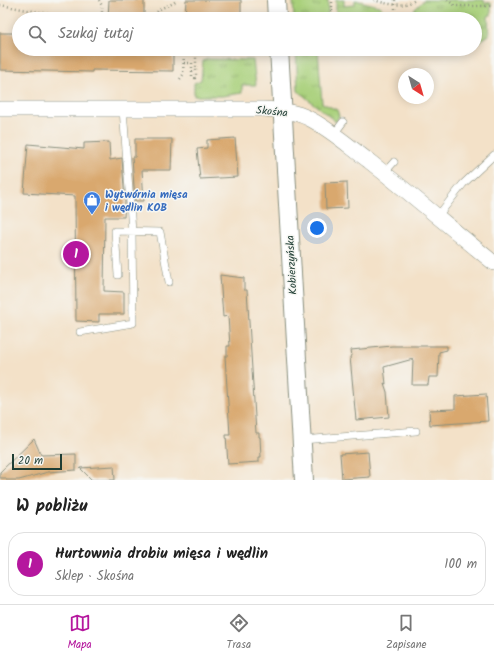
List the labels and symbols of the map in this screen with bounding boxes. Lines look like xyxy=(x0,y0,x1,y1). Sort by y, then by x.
north arrow xyxy=(398,68,434,104)
street label: Skośna xyxy=(255,102,288,122)
place label: Wytwórnia mięsa i wędlin KOB xyxy=(105,186,188,217)
shop icon: Wytwórnia mięsa i wędlin KOB xyxy=(82,190,102,215)
your location xyxy=(307,218,327,238)
street label: Kobierzyńska xyxy=(281,235,303,295)
pin: 1 xyxy=(63,239,89,269)
scale bar xyxy=(12,452,62,471)

